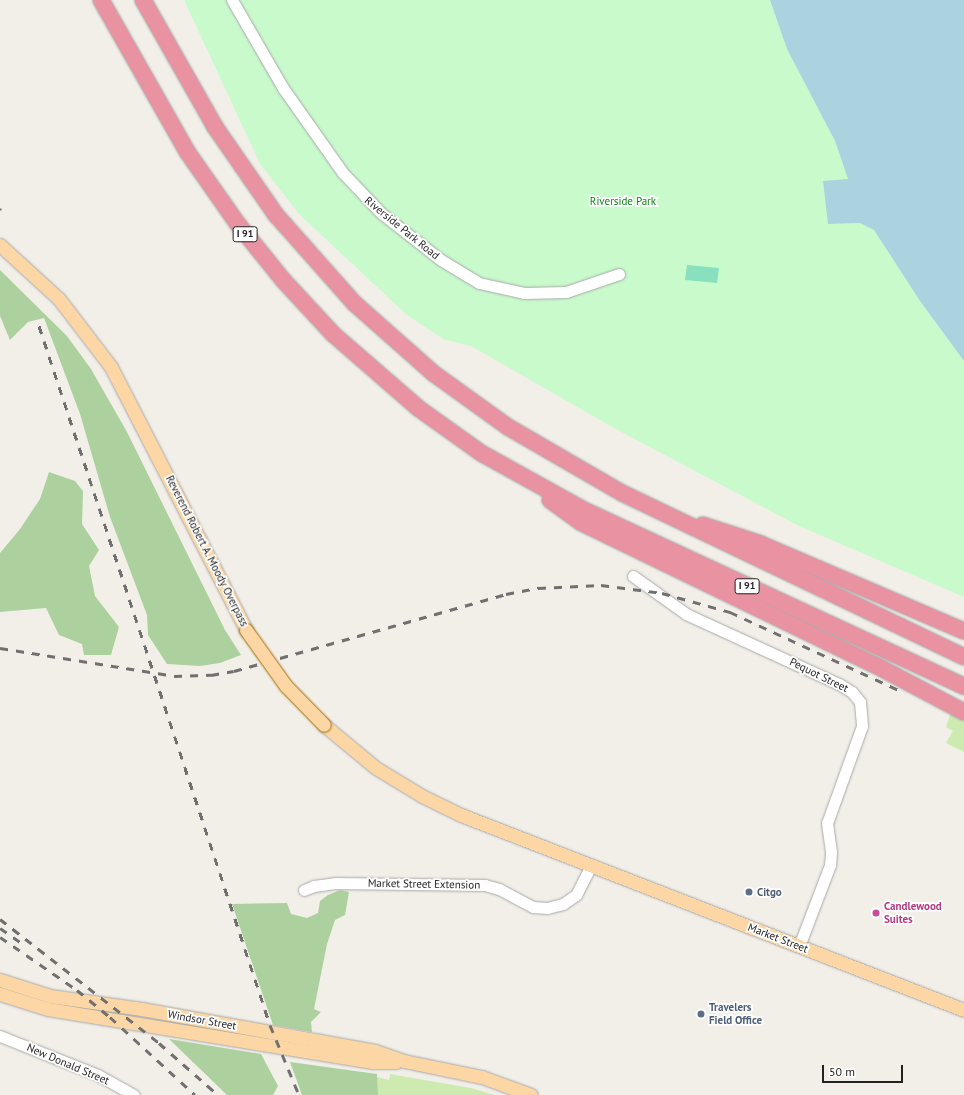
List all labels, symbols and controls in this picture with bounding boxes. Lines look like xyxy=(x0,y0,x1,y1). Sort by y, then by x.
street label: Riverside Park Road xyxy=(362,194,442,262)
park label: Riverside Park xyxy=(590,194,656,208)
road number: I 91 xyxy=(232,226,258,242)
street label: Reverend Robert A. Moody Overpass xyxy=(163,472,251,630)
road number: I 91 xyxy=(734,578,760,594)
street label: Pequot Street xyxy=(787,655,851,695)
street label: Market Street Extension xyxy=(368,876,480,892)
place label: Citgo xyxy=(757,885,782,899)
marker: Citgo xyxy=(744,887,754,897)
place label: Candlewood Suites xyxy=(884,900,942,926)
marker: Candlewood Suites xyxy=(871,908,881,918)
street label: Market Street xyxy=(746,920,810,956)
place label: Travelers Field Office xyxy=(709,1001,762,1027)
street label: Windsor Street xyxy=(167,1007,237,1033)
marker: Travelers Field Office xyxy=(696,1009,706,1019)
street label: New Donald Street xyxy=(25,1041,111,1087)
scale bar xyxy=(824,1057,905,1083)
text: 50 m xyxy=(829,1064,855,1079)

